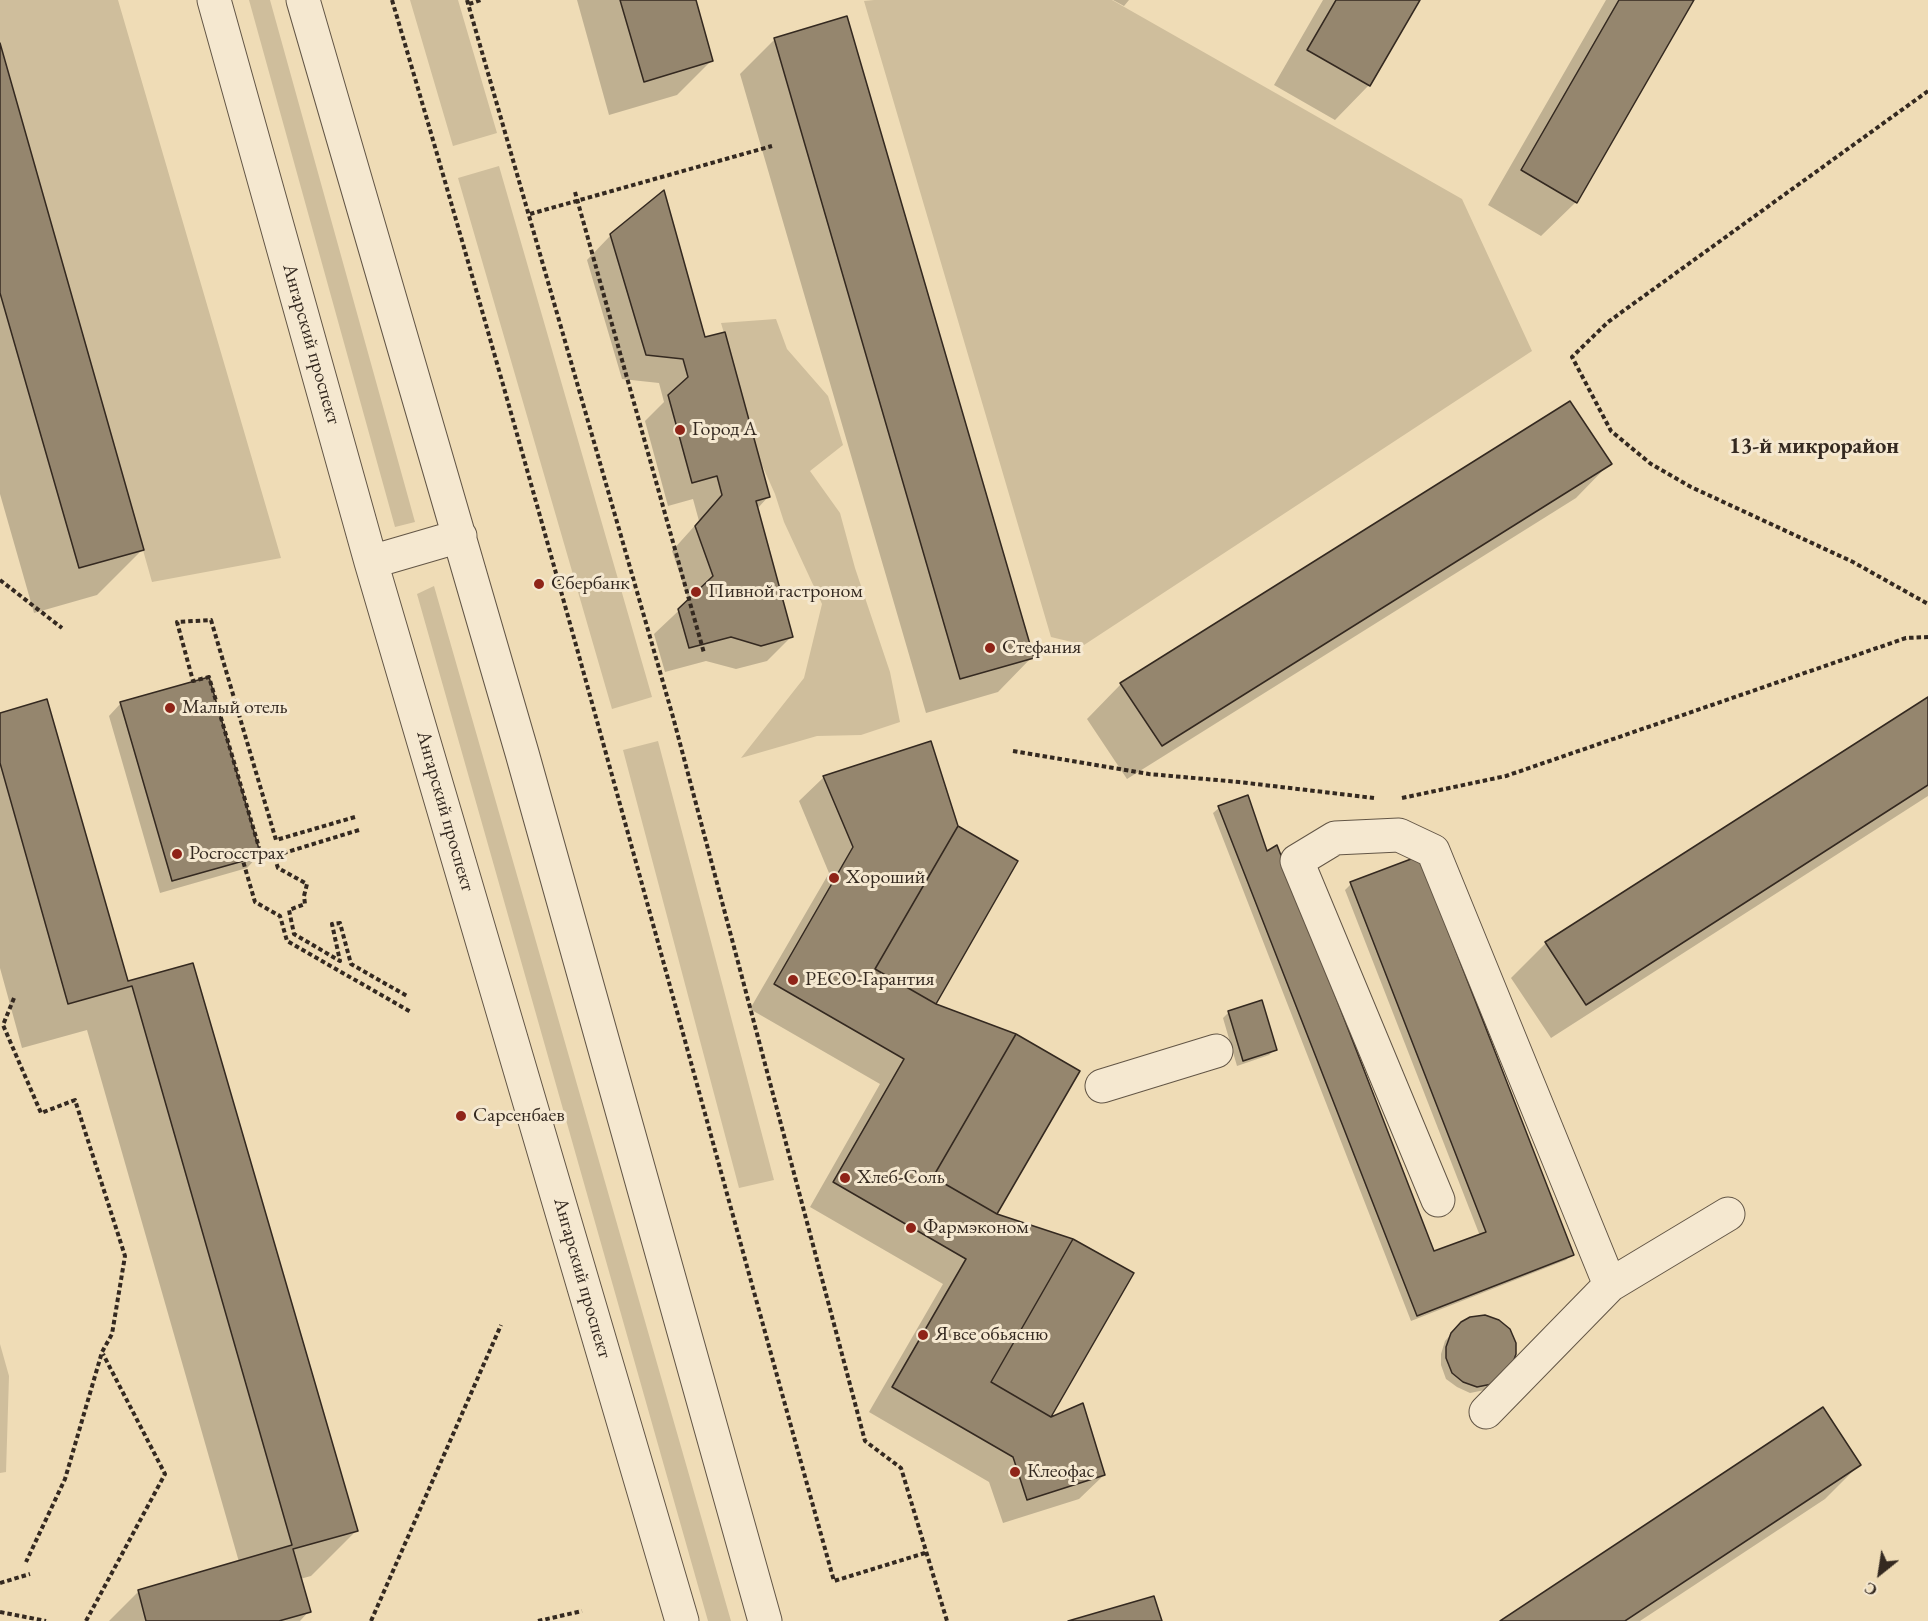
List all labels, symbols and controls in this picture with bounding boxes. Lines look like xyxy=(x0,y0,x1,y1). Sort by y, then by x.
street label: Ангарский проспект xyxy=(277,261,345,427)
place label: Город А xyxy=(692,418,757,442)
marker: Город А xyxy=(673,423,687,437)
district label: 13-й микрорайон xyxy=(1729,434,1899,460)
place label: Сбербанк xyxy=(551,572,630,596)
marker: Сбербанк xyxy=(532,577,546,591)
place label: Пивной гастроном xyxy=(708,580,863,604)
marker: Пивной гастроном xyxy=(689,585,703,599)
place label: Стефания xyxy=(1002,636,1081,660)
marker: Стефания xyxy=(983,641,997,655)
place label: Малый отель xyxy=(182,696,288,720)
marker: Малый отель xyxy=(163,701,177,715)
street label: Ангарский проспект xyxy=(411,728,479,894)
place label: Росгосстрах xyxy=(189,842,284,866)
marker: Росгосстрах xyxy=(170,847,184,861)
place label: Хороший xyxy=(846,866,925,890)
marker: Хороший xyxy=(827,871,841,885)
place label: РЕСО-Гарантия xyxy=(805,968,934,992)
marker: РЕСО-Гарантия xyxy=(786,973,800,987)
place label: Сарсенбаев xyxy=(473,1104,565,1128)
marker: Сарсенбаев xyxy=(454,1109,468,1123)
place label: Хлеб-Соль xyxy=(857,1166,945,1190)
marker: Хлеб-Соль xyxy=(838,1171,852,1185)
street label: Ангарский проспект xyxy=(548,1195,616,1361)
place label: Фармэконом xyxy=(923,1216,1029,1240)
marker: Фармэконом xyxy=(904,1221,918,1235)
place label: Я все обьясню xyxy=(935,1323,1048,1347)
marker: Я все обьясню xyxy=(916,1328,930,1342)
place label: Клеофас xyxy=(1027,1460,1095,1484)
marker: Клеофас xyxy=(1008,1465,1022,1479)
north arrow xyxy=(1850,1543,1910,1603)
text: С xyxy=(1861,1577,1881,1601)

